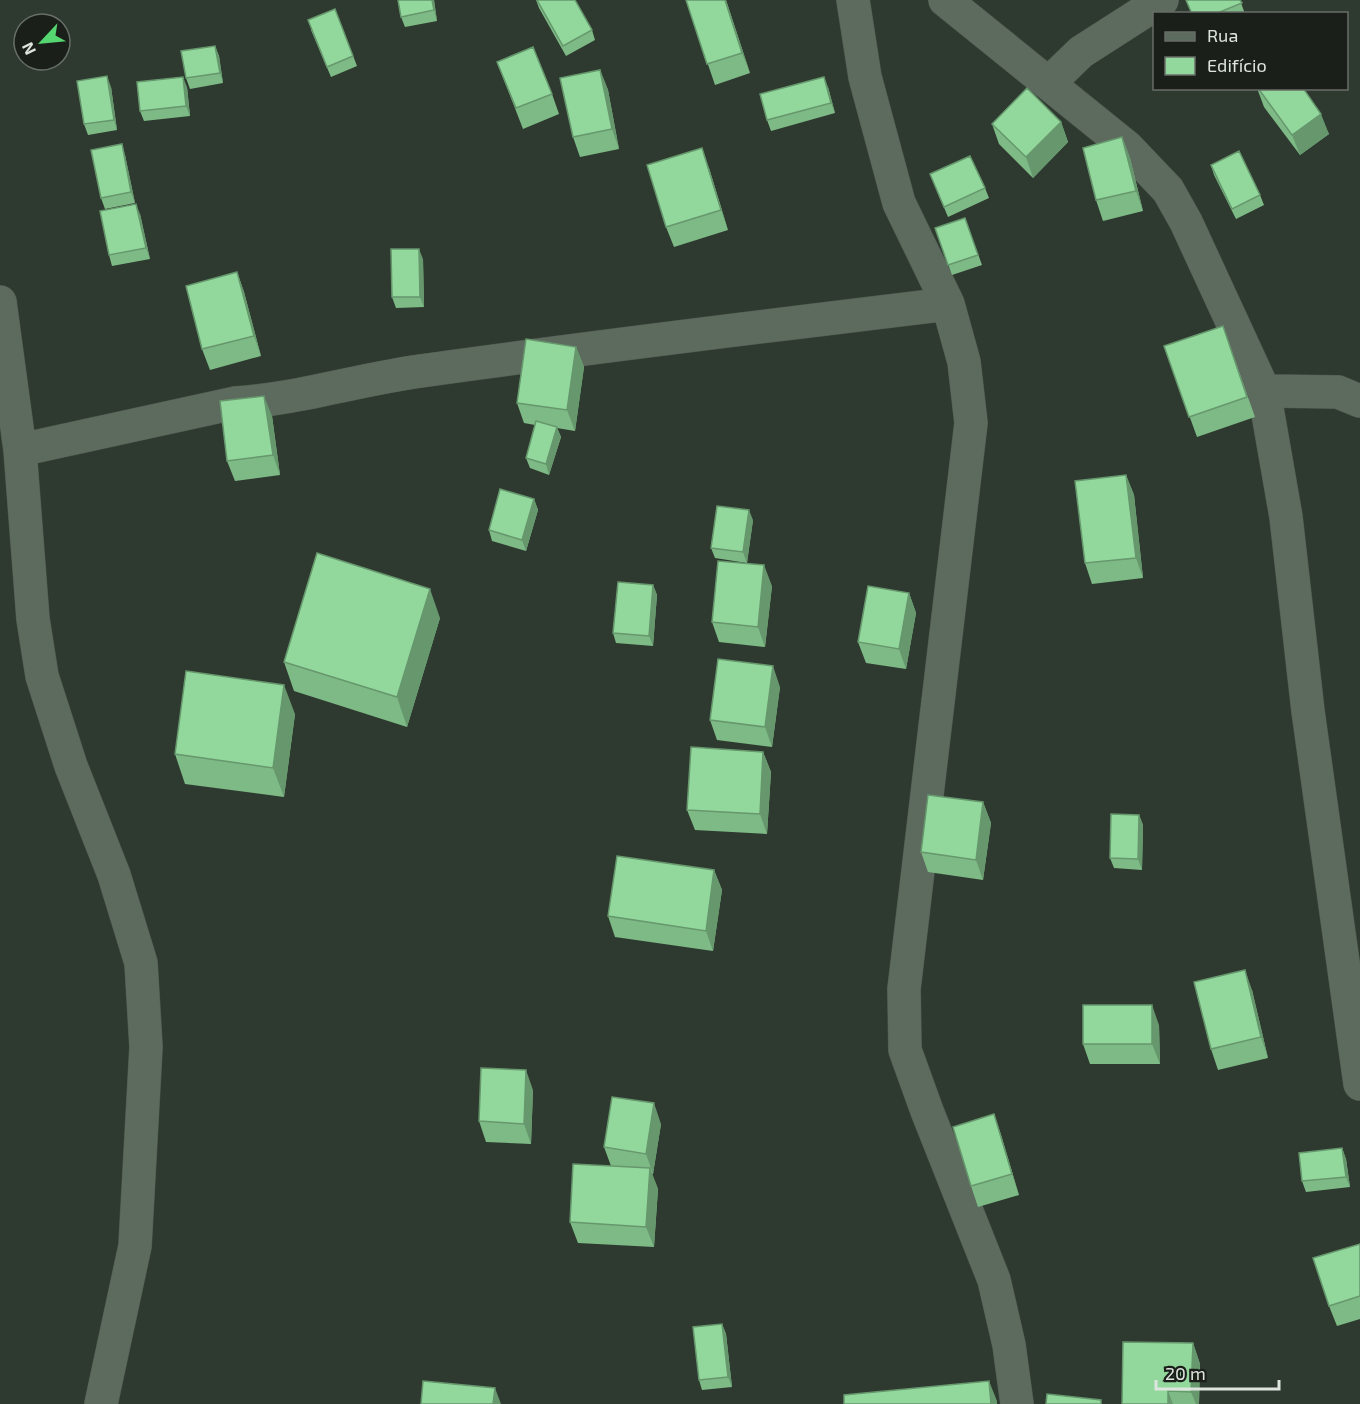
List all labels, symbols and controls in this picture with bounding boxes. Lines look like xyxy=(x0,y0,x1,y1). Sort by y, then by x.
north arrow xyxy=(12,12,72,72)
legend xyxy=(1153,12,1348,90)
text: Rua xyxy=(1207,24,1238,46)
text: N xyxy=(17,39,39,58)
text: Edifício xyxy=(1207,54,1267,76)
scale bar xyxy=(1156,1353,1279,1391)
text: 20 m xyxy=(1165,1362,1206,1384)

